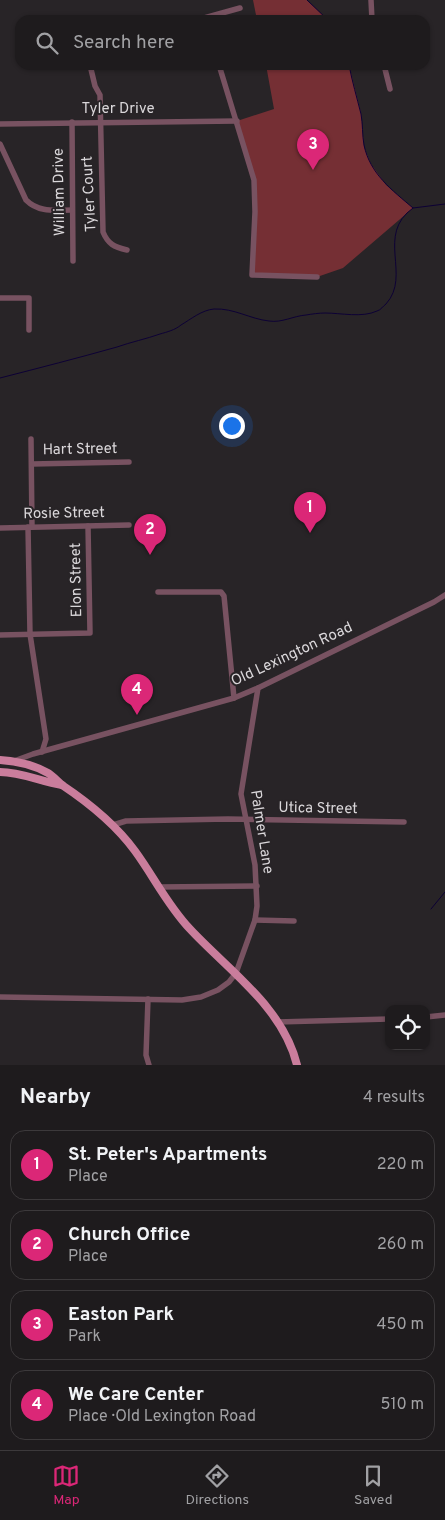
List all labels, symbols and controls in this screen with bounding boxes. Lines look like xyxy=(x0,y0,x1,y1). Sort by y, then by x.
search box xyxy=(15,15,430,70)
icon: search xyxy=(33,29,61,57)
text: Search here xyxy=(73,31,175,55)
street label: Tyler Drive xyxy=(81,100,155,119)
pin: 3 xyxy=(297,129,329,170)
street label: William Drive xyxy=(50,148,70,236)
street label: Tyler Court xyxy=(79,156,101,232)
your location xyxy=(219,413,245,439)
street label: Hart Street xyxy=(42,440,118,460)
pin: 1 xyxy=(294,492,326,533)
street label: Rosie Street xyxy=(23,504,105,524)
pin: 2 xyxy=(134,514,166,555)
street label: Elon Street xyxy=(67,543,87,617)
street label: Old Lexington Road xyxy=(228,618,356,692)
pin: 4 xyxy=(121,674,153,715)
street label: Palmer Lane xyxy=(245,789,277,875)
street label: Utica Street xyxy=(278,799,358,819)
map controls xyxy=(385,1005,430,1050)
button: locate xyxy=(385,1005,430,1050)
text: Nearby xyxy=(20,1084,91,1111)
text: 4 results xyxy=(363,1088,425,1108)
text: St. Peter's Apartments xyxy=(68,1143,267,1167)
text: 1 xyxy=(34,1155,40,1175)
text: 220 m xyxy=(377,1155,424,1175)
text: Place xyxy=(68,1167,108,1187)
text: Church Office xyxy=(68,1223,190,1247)
text: 2 xyxy=(32,1235,42,1255)
text: 260 m xyxy=(377,1235,424,1255)
text: Place xyxy=(68,1247,108,1267)
text: Easton Park xyxy=(68,1303,174,1327)
text: 3 xyxy=(32,1315,42,1335)
text: 450 m xyxy=(377,1315,424,1335)
text: Park xyxy=(68,1327,101,1347)
text: We Care Center xyxy=(68,1383,204,1407)
text: 4 xyxy=(32,1395,42,1415)
text: 510 m xyxy=(381,1395,424,1415)
text: Place · Old Lexington Road xyxy=(68,1407,256,1427)
tab: Map xyxy=(52,1462,80,1509)
tab: Directions xyxy=(185,1462,249,1509)
tab: Saved xyxy=(354,1462,393,1509)

